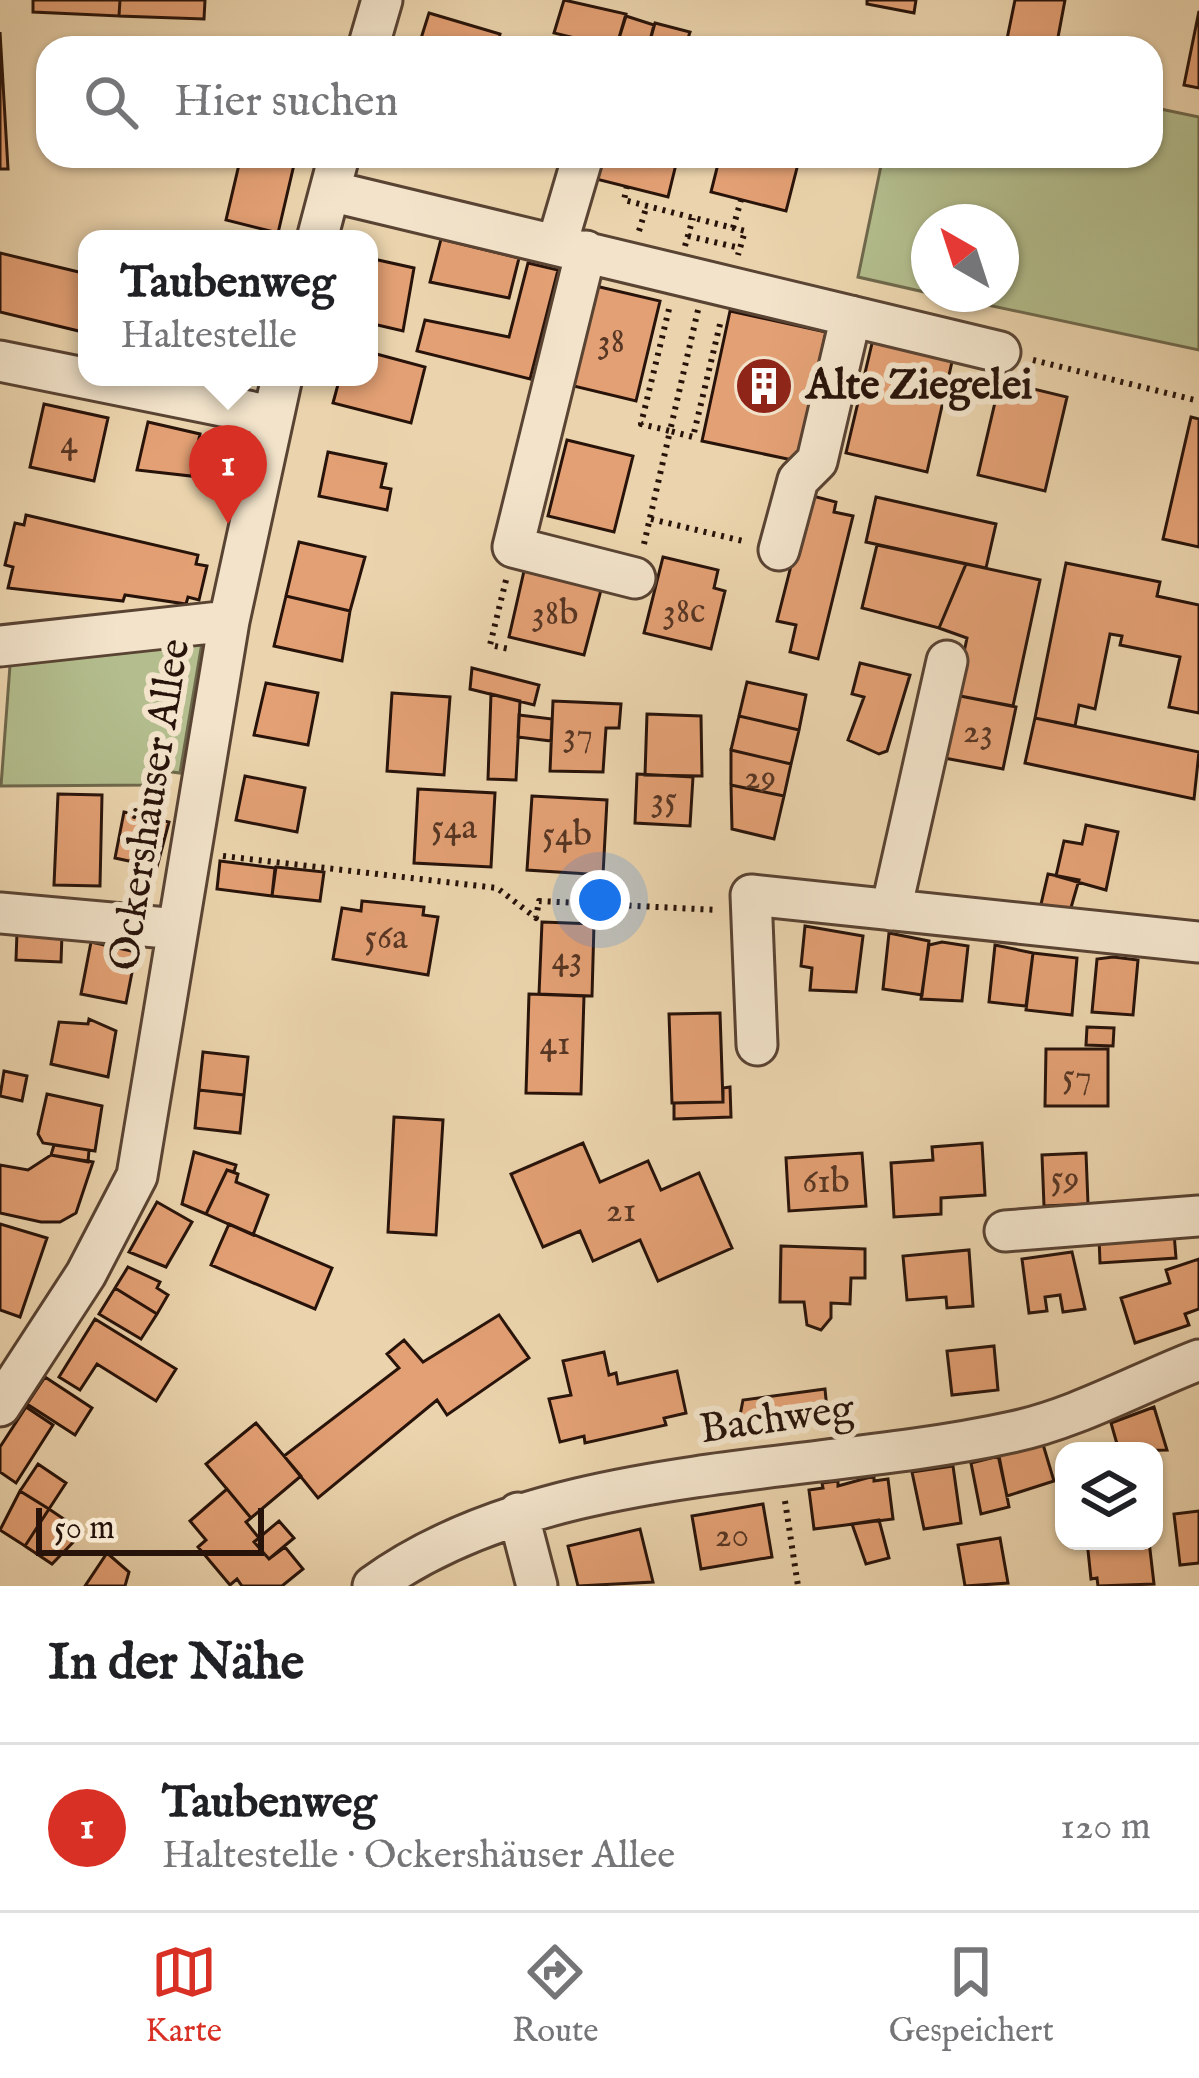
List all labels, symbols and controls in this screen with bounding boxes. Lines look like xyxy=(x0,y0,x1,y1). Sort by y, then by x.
search box xyxy=(36,36,1163,168)
icon: search xyxy=(78,69,144,135)
text: Hier suchen xyxy=(174,74,398,131)
north arrow xyxy=(911,204,1019,312)
popup xyxy=(78,230,378,386)
text: Taubenweg xyxy=(121,255,335,312)
text: Haltestelle xyxy=(121,312,297,361)
house number: 38 xyxy=(597,319,625,365)
building icon: Alte Ziegelei xyxy=(733,355,795,417)
place label: Alte Ziegelei xyxy=(804,360,1032,413)
house number: 4 xyxy=(60,420,78,466)
pin: 1 xyxy=(189,425,267,524)
house number: 38c xyxy=(662,589,706,635)
house number: 38b xyxy=(532,591,578,637)
street label: Ockershäuser Allee xyxy=(99,635,203,975)
house number: 23 xyxy=(963,709,993,755)
house number: 37 xyxy=(563,712,593,758)
house number: 29 xyxy=(744,755,776,801)
house number: 35 xyxy=(651,777,677,823)
house number: 54a xyxy=(431,805,477,851)
house number: 54b xyxy=(542,812,592,858)
your location xyxy=(570,870,630,930)
house number: 56a xyxy=(364,915,408,961)
house number: 43 xyxy=(551,936,583,982)
house number: 41 xyxy=(539,1021,571,1067)
house number: 57 xyxy=(1062,1054,1092,1100)
house number: 59 xyxy=(1051,1156,1079,1202)
house number: 61b xyxy=(802,1159,850,1205)
house number: 21 xyxy=(606,1188,636,1234)
street label: Bachweg xyxy=(696,1383,859,1457)
map controls xyxy=(1055,1442,1163,1550)
button: layers xyxy=(1055,1442,1163,1550)
scale bar xyxy=(36,1502,264,1555)
text: 50 m xyxy=(54,1508,115,1550)
house number: 20 xyxy=(715,1513,749,1559)
text: In der Nähe xyxy=(48,1632,304,1697)
text: Taubenweg xyxy=(162,1775,377,1832)
text: 1 xyxy=(80,1803,94,1852)
text: 120 m xyxy=(1060,1803,1151,1852)
text: Haltestelle · Ockershäuser Allee xyxy=(162,1832,675,1881)
tab: Karte xyxy=(145,1939,222,2053)
tab: Route xyxy=(512,1939,598,2053)
tab: Gespeichert xyxy=(889,1939,1054,2053)

